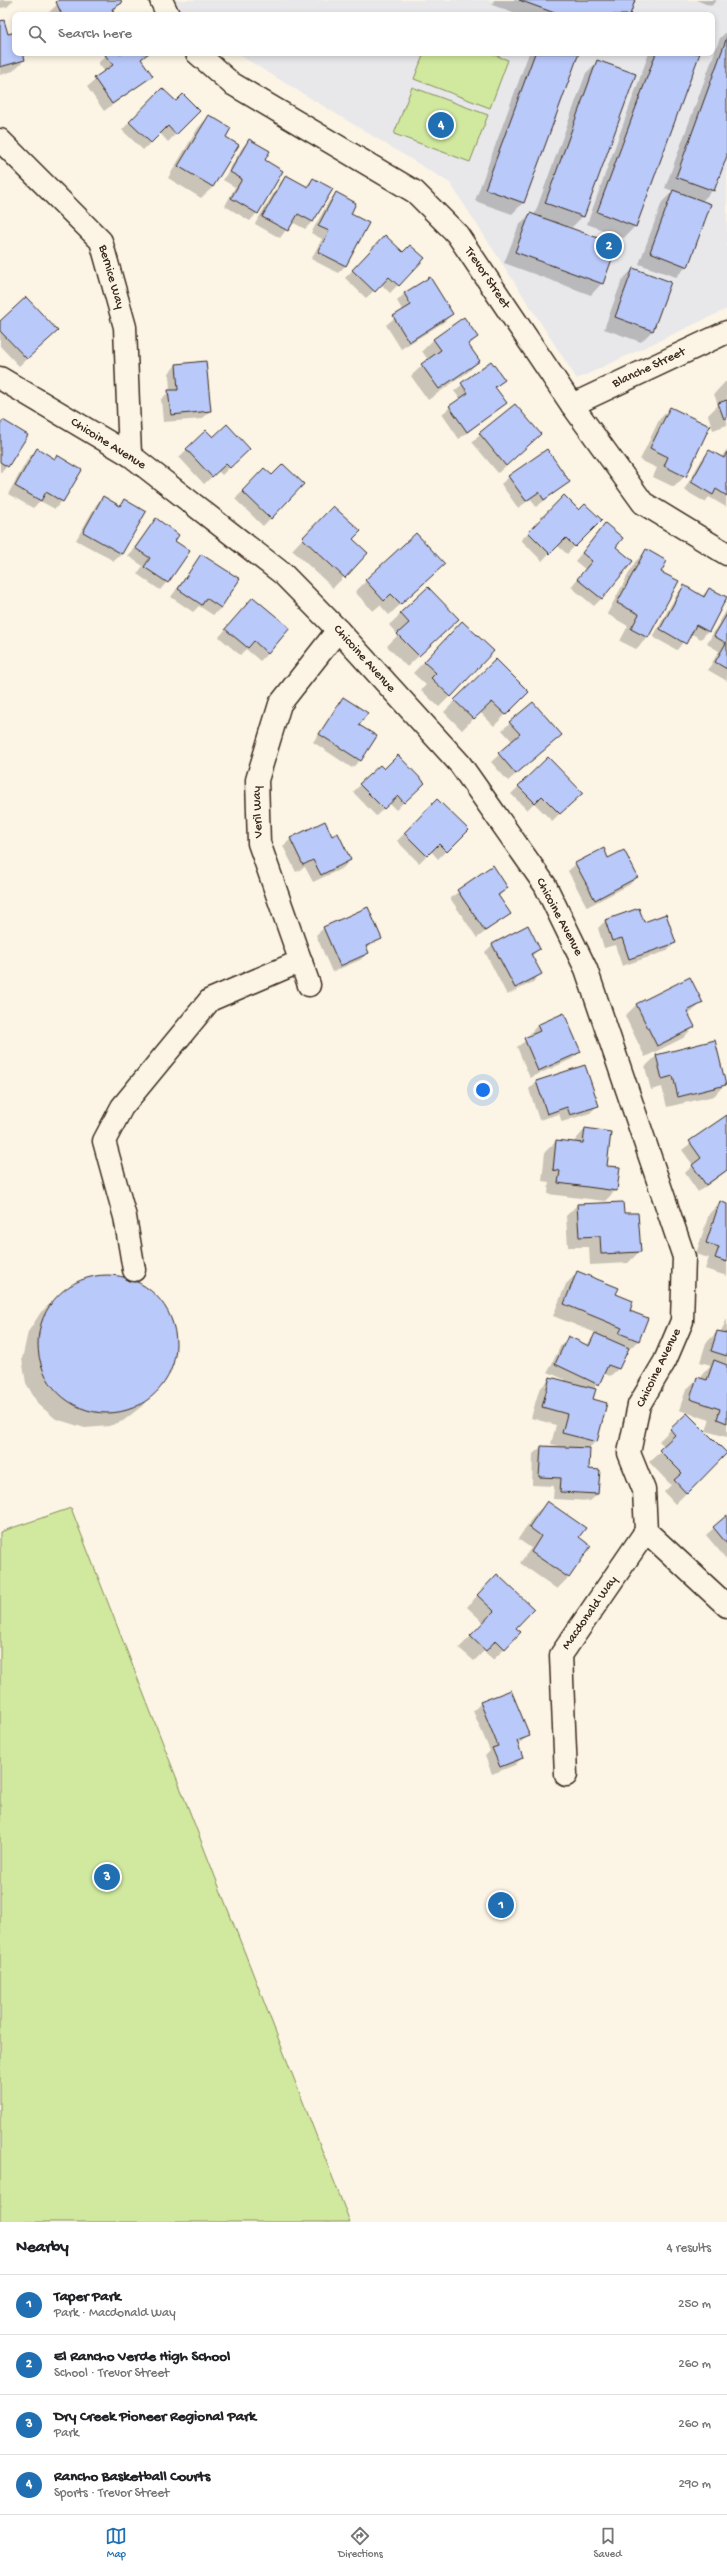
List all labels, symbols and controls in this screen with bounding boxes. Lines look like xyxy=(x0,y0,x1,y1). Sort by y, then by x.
search box xyxy=(12,12,715,56)
icon: search xyxy=(26,23,48,45)
text: Search here xyxy=(58,25,132,43)
pin: 4 xyxy=(428,110,454,140)
pin: 2 xyxy=(596,231,622,261)
street label: Bernice Way xyxy=(94,242,127,311)
street label: Trevor Street xyxy=(460,243,514,313)
street label: Blanche Street xyxy=(609,344,689,392)
street label: Chicoine Avenue xyxy=(68,415,149,473)
street label: Chicoine Avenue xyxy=(330,622,399,696)
street label: Veril Way xyxy=(250,785,266,839)
street label: Chicoine Avenue xyxy=(532,876,586,959)
your location xyxy=(473,1080,493,1100)
street label: Chicoine Avenue xyxy=(633,1326,685,1410)
street label: Macdonald Way xyxy=(559,1573,621,1653)
pin: 3 xyxy=(94,1862,120,1892)
pin: 1 xyxy=(488,1890,514,1920)
text: Nearby xyxy=(16,2238,69,2258)
text: 4 results xyxy=(667,2241,711,2256)
text: Taper Park xyxy=(54,2288,121,2306)
text: 1 xyxy=(26,2297,32,2312)
text: 250 m xyxy=(678,2297,711,2312)
text: Park · Macdonald Way xyxy=(54,2306,176,2321)
text: El Rancho Verde High School xyxy=(54,2348,230,2366)
text: 2 xyxy=(26,2357,32,2372)
text: 260 m xyxy=(678,2357,711,2372)
text: School · Trevor Street xyxy=(54,2366,169,2381)
text: Dry Creek Pioneer Regional Park xyxy=(54,2408,256,2426)
text: 3 xyxy=(26,2417,32,2432)
text: 260 m xyxy=(678,2417,711,2432)
text: Park xyxy=(54,2426,79,2441)
text: Rancho Basketball Courts xyxy=(54,2468,210,2486)
text: 4 xyxy=(26,2477,32,2492)
text: 290 m xyxy=(678,2477,711,2492)
text: Sports · Trevor Street xyxy=(54,2486,169,2501)
tab: Map xyxy=(105,2525,127,2561)
tab: Directions xyxy=(338,2525,383,2561)
tab: Saved xyxy=(593,2525,622,2561)

